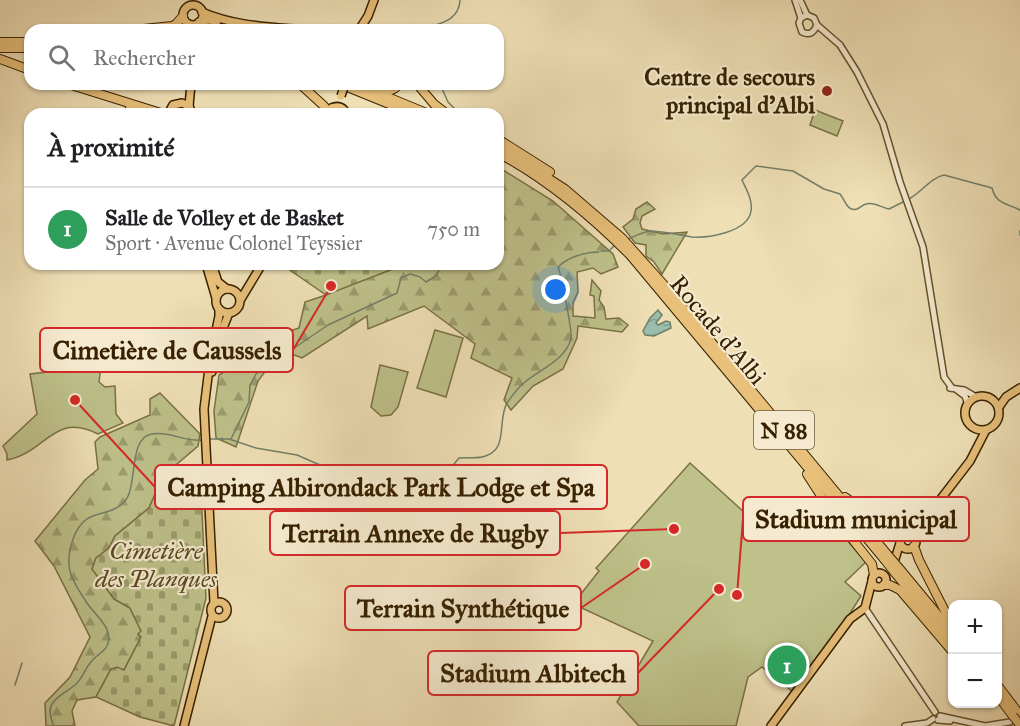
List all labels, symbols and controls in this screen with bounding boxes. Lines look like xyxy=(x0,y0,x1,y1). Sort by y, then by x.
search box xyxy=(24,24,504,90)
icon: search xyxy=(45,41,78,74)
text: Rechercher xyxy=(93,44,195,71)
place label: Centre de secours principal d'Albi xyxy=(644,62,815,120)
marker: Centre de secours principal d'Albi xyxy=(820,84,834,98)
text: À proximité xyxy=(48,131,174,163)
text: Salle de Volley et de Basket xyxy=(105,204,344,231)
text: 1 xyxy=(64,217,71,241)
text: 750 m xyxy=(427,217,480,241)
text: Sport · Avenue Colonel Teyssier xyxy=(105,231,362,255)
street label: Rocade d'Albi xyxy=(663,269,773,391)
your location xyxy=(541,275,570,304)
callout: Cimetière de Caussels xyxy=(40,328,293,372)
text: Cimetière de Caussels xyxy=(53,334,282,366)
road number: N 88 xyxy=(754,411,814,449)
callout: Camping Albirondack Park Lodge et Spa xyxy=(155,465,607,509)
text: Camping Albirondack Park Lodge et Spa xyxy=(167,471,596,504)
callout: Stadium municipal xyxy=(743,497,969,541)
text: Stadium municipal xyxy=(755,503,958,535)
callout: Terrain Annexe de Rugby xyxy=(270,511,560,555)
text: Terrain Annexe de Rugby xyxy=(281,517,550,550)
park label: Cimetière des Planques xyxy=(94,536,218,594)
callout: Terrain Synthétique xyxy=(345,586,581,630)
text: Terrain Synthétique xyxy=(356,592,569,624)
map controls xyxy=(948,600,1002,708)
button: + xyxy=(948,600,1002,654)
pin: 1 xyxy=(768,642,806,688)
callout: Stadium Albitech xyxy=(428,651,638,695)
button: − xyxy=(948,654,1002,708)
text: Stadium Albitech xyxy=(440,657,627,689)

